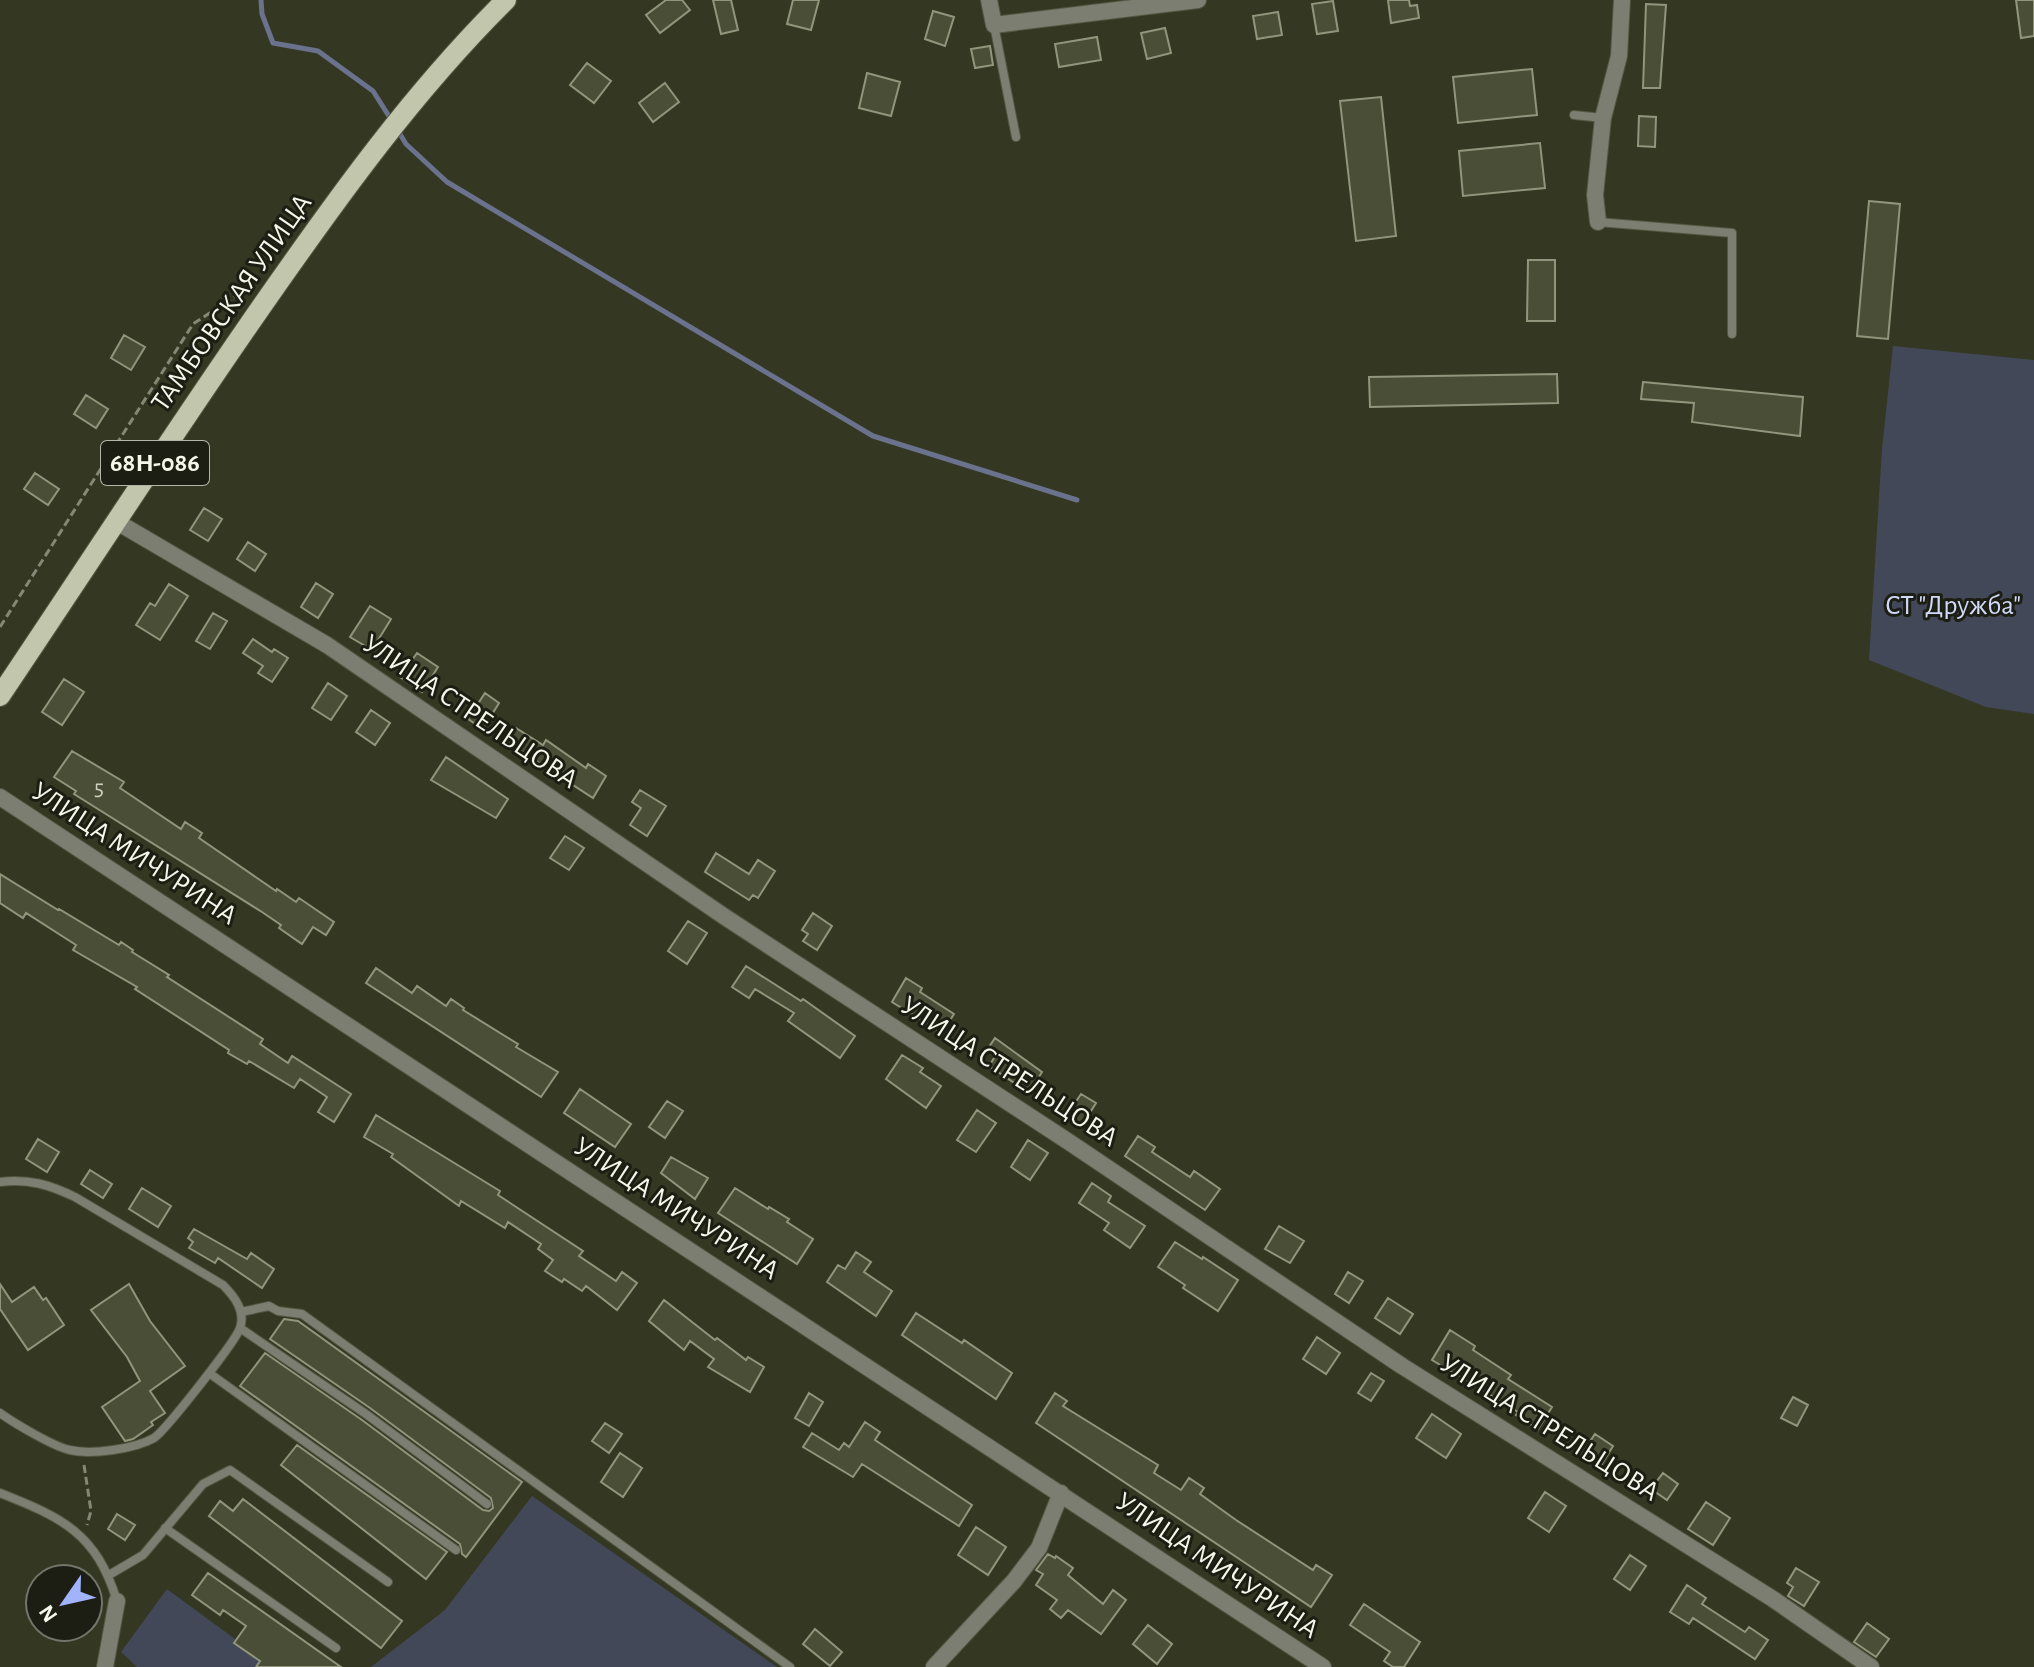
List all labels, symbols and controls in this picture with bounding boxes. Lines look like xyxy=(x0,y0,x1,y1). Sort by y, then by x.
street label: ТАМБОВСКАЯ УЛИЦА xyxy=(147,189,317,417)
road number: 68Н-086 xyxy=(101,441,209,485)
park label: СТ "Дружба" xyxy=(1885,592,2021,620)
street label: УЛИЦА СТРЕЛЬЦОВА xyxy=(357,630,583,794)
house number: 5 xyxy=(94,776,104,800)
street label: УЛИЦА МИЧУРИНА xyxy=(27,777,241,931)
street label: УЛИЦА СТРЕЛЬЦОВА xyxy=(895,991,1123,1153)
street label: УЛИЦА МИЧУРИНА xyxy=(569,1132,783,1286)
street label: УЛИЦА СТРЕЛЬЦОВА xyxy=(1434,1349,1664,1507)
street label: УЛИЦА МИЧУРИНА xyxy=(1111,1488,1323,1644)
north arrow xyxy=(24,1563,104,1643)
text: N xyxy=(35,1601,62,1626)

